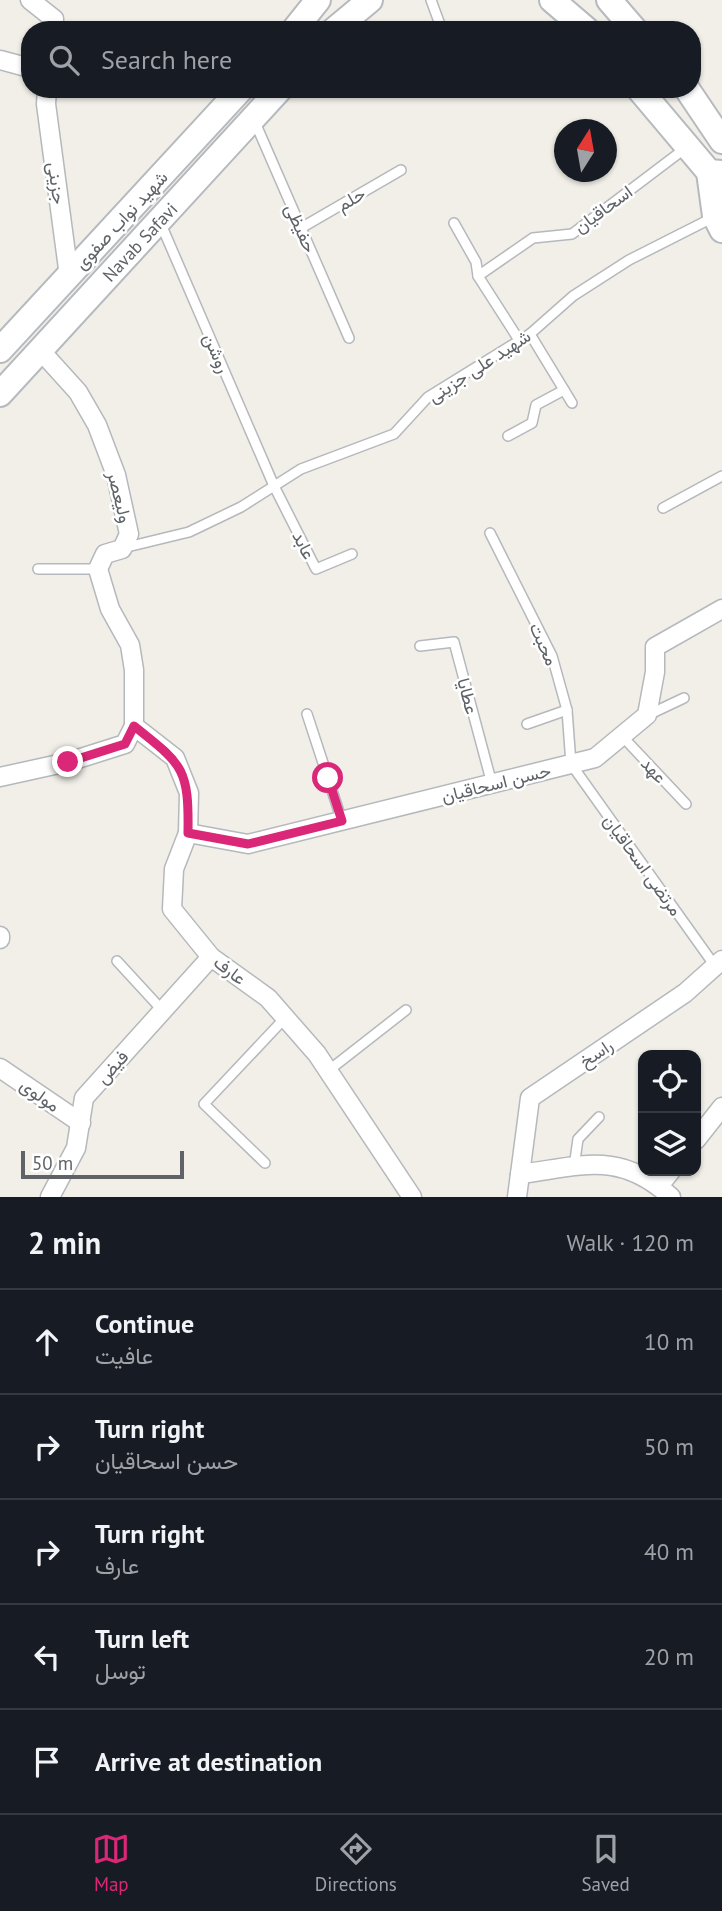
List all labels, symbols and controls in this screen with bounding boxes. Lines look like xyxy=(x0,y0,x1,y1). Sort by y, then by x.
search box xyxy=(21,21,701,98)
icon: search xyxy=(45,41,83,79)
text: Search here xyxy=(101,43,232,76)
north arrow xyxy=(554,119,617,182)
street label: جزینی xyxy=(43,160,71,206)
street label: شهید نواب صفوی xyxy=(69,166,173,274)
street label: اسحاقیان xyxy=(569,180,637,238)
street label: حلم xyxy=(333,182,370,217)
street label: Navab Safavi xyxy=(98,198,182,286)
street label: حفیظی xyxy=(280,200,322,256)
street label: شهید علی جزینی xyxy=(423,324,535,408)
street label: روشن xyxy=(198,330,236,376)
street label: ولیعصر xyxy=(102,468,138,525)
street label: عابد xyxy=(287,527,321,563)
street label: محبت xyxy=(524,619,564,669)
street label: عطایا xyxy=(452,675,484,717)
route end xyxy=(52,746,83,777)
street label: عهد xyxy=(636,752,672,788)
street label: حسن اسحاقیان xyxy=(439,758,553,808)
route start xyxy=(312,762,343,793)
street label: مرتضی اسحاقیان xyxy=(598,810,688,920)
street label: عارف xyxy=(209,950,251,990)
street label: راسخ xyxy=(575,1033,618,1073)
street label: فیض xyxy=(91,1045,133,1089)
map controls xyxy=(638,1050,701,1176)
button: locate xyxy=(638,1050,701,1113)
street label: مولوی xyxy=(16,1073,64,1117)
button: layers xyxy=(638,1113,701,1176)
scale bar xyxy=(21,1148,184,1180)
text: 50 m xyxy=(32,1151,73,1175)
text: 2 min xyxy=(28,1223,101,1262)
text: Walk · 120 m xyxy=(567,1228,694,1257)
text: Continue xyxy=(95,1307,194,1340)
icon: ahead xyxy=(28,1323,66,1361)
text: 10 m xyxy=(644,1327,694,1356)
text: عافیت xyxy=(95,1341,153,1370)
text: Turn right xyxy=(95,1412,204,1445)
icon: right xyxy=(28,1428,66,1466)
text: 50 m xyxy=(644,1432,694,1461)
text: حسن اسحاقیان xyxy=(95,1446,238,1475)
text: Turn right xyxy=(95,1517,204,1550)
icon: right xyxy=(28,1533,66,1571)
text: 40 m xyxy=(644,1537,694,1566)
text: عارف xyxy=(95,1551,139,1580)
text: Turn left xyxy=(95,1622,189,1655)
icon: left xyxy=(28,1638,66,1676)
text: 20 m xyxy=(644,1642,694,1671)
text: توسل xyxy=(95,1656,146,1685)
icon: arrive xyxy=(28,1743,66,1781)
text: Arrive at destination xyxy=(95,1745,322,1778)
tab: Map xyxy=(92,1830,130,1896)
tab: Directions xyxy=(315,1830,397,1896)
tab: Saved xyxy=(581,1830,630,1896)

